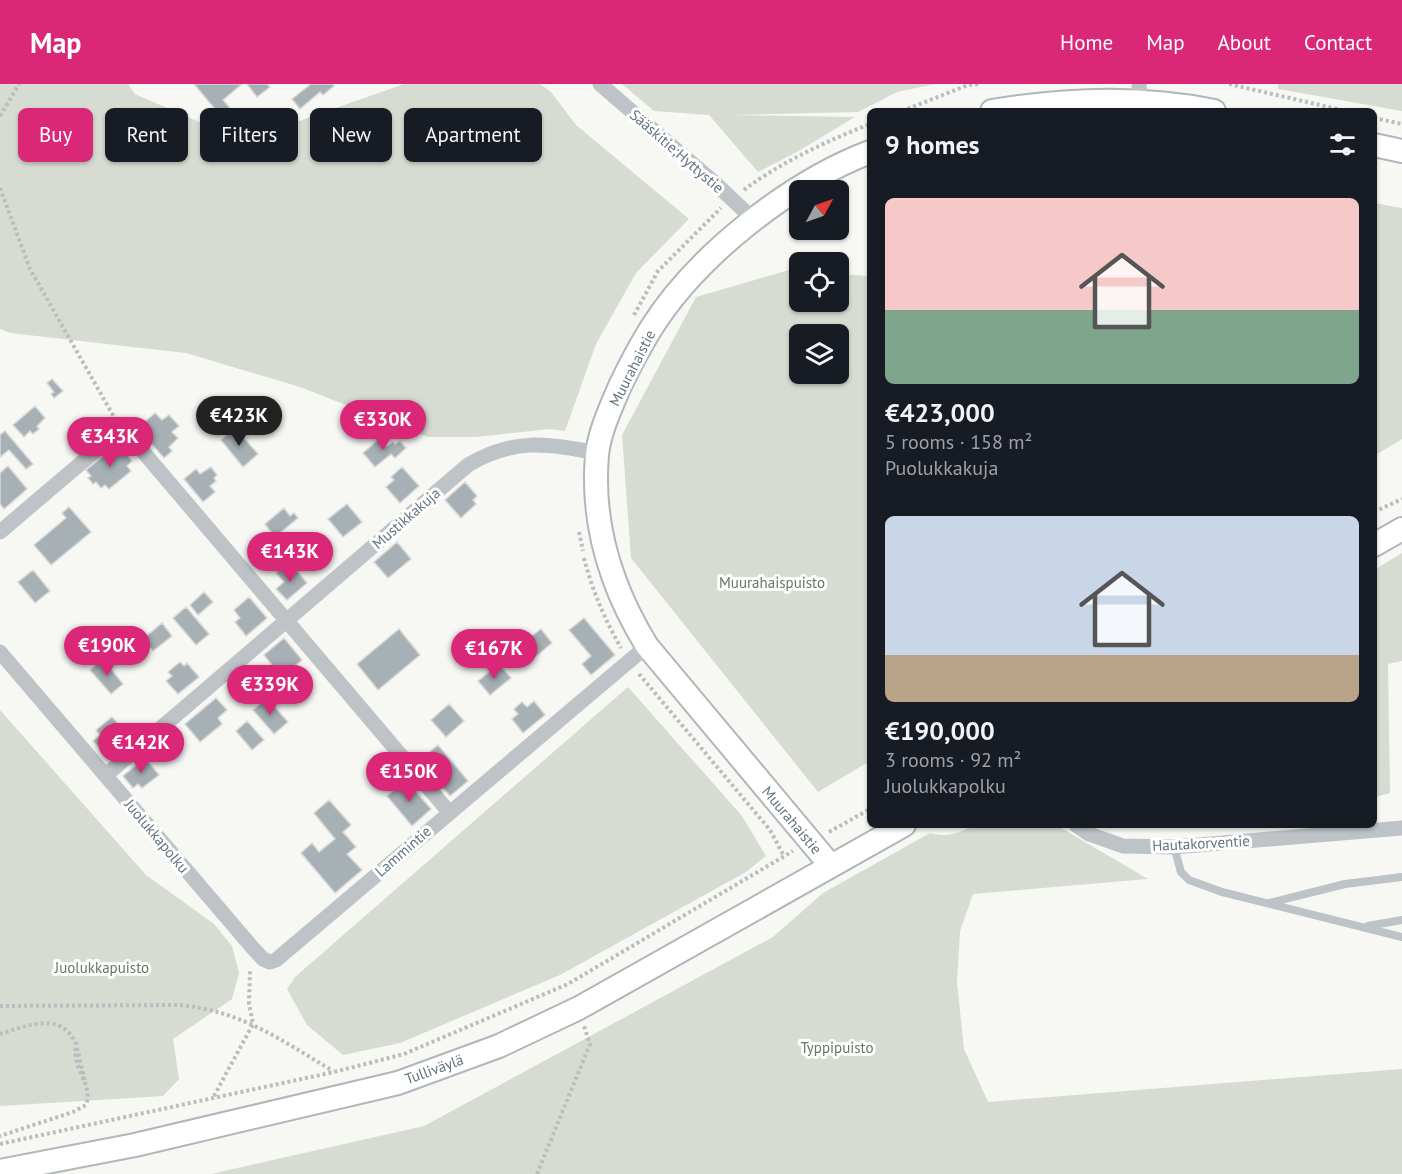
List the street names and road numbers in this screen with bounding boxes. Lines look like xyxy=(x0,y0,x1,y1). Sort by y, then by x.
street label: Sääskitie;Hyttystie xyxy=(626,105,728,197)
street label: Muurahaistie xyxy=(605,327,659,409)
street label: Mustikkakuja xyxy=(368,483,444,553)
street label: Muurahaistie xyxy=(758,782,826,858)
street label: Juolukkapolku xyxy=(120,794,193,877)
street label: Lammintie xyxy=(371,821,435,881)
street label: Hautakorventie xyxy=(1152,831,1250,855)
street label: Tulliväylä xyxy=(402,1050,466,1088)

